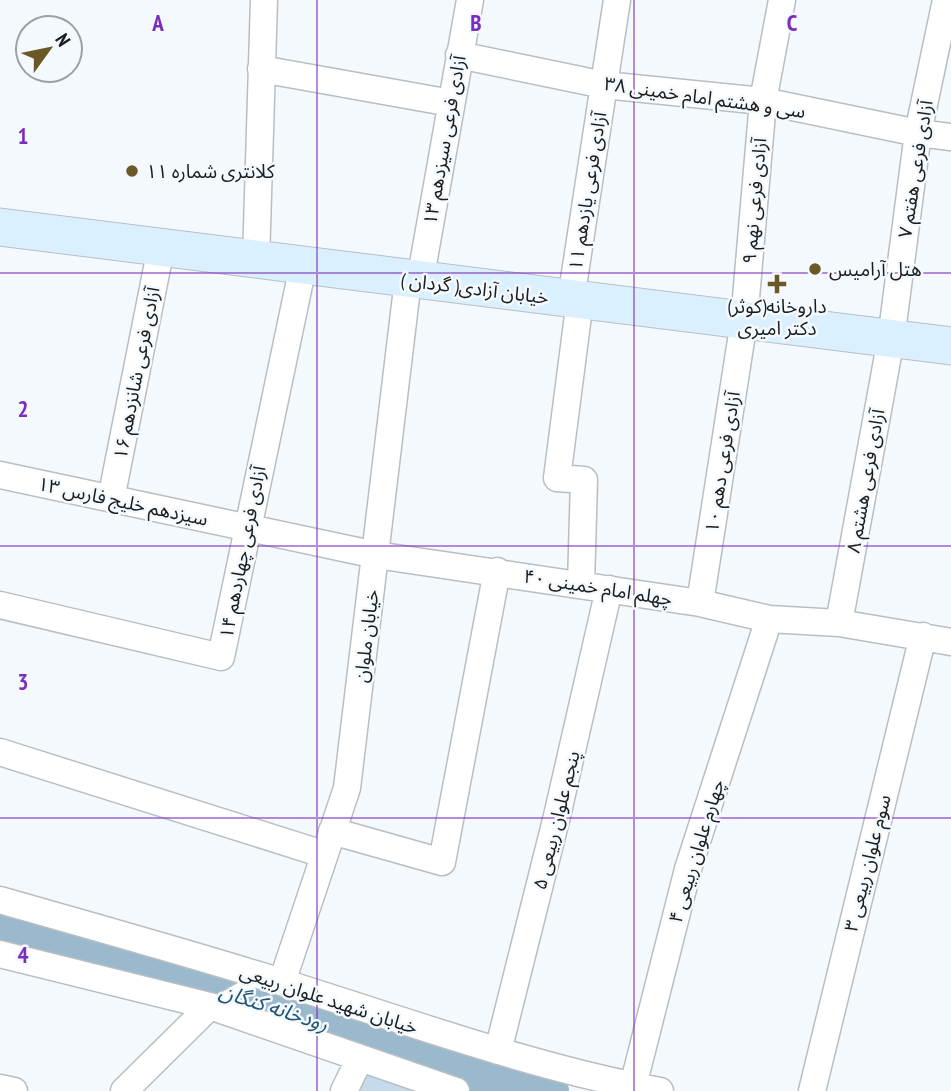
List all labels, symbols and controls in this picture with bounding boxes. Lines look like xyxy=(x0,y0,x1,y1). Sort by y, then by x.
text: A xyxy=(151,8,164,37)
text: B xyxy=(470,8,482,37)
text: C xyxy=(787,8,798,37)
north arrow xyxy=(14,14,84,84)
text: N xyxy=(50,29,76,51)
street label: آزادی فرعی سیزدهم ۱۳ xyxy=(417,52,474,227)
street label: سی و هشتم امام خمینی ۳۸ xyxy=(602,71,807,126)
street label: آزادی فرعی هفتم ۷ xyxy=(892,97,941,240)
street label: آزادی فرعی یازدهم ۱۱ xyxy=(563,109,615,272)
text: 1 xyxy=(18,121,29,150)
street label: آزادی فرعی نهم ۹ xyxy=(737,136,775,265)
place label: کلانتری شماره ۱۱ xyxy=(146,159,276,183)
marker: کلانتری شماره ۱۱ xyxy=(124,163,140,179)
place label: هتل آرامیس xyxy=(829,257,922,281)
marker: هتل آرامیس xyxy=(807,261,823,277)
street label: خیابان آزادی( گردان ) xyxy=(400,267,550,309)
marker: داروخانه(کوثر) دکتر امیری xyxy=(769,276,785,292)
street label: آزادی فرعی شانزدهم ۱۶ xyxy=(108,283,168,462)
place label: داروخانه(کوثر) دکتر امیری xyxy=(728,294,826,340)
street label: آزادی فرعی دهم ۱۰ xyxy=(699,388,748,535)
text: 2 xyxy=(18,394,29,423)
street label: آزادی فرعی هشتم ۸ xyxy=(841,406,893,555)
street label: آزادی فرعی چهاردهم ۱۴ xyxy=(213,462,274,641)
street label: سیزدهم خلیج فارس ۱۳ xyxy=(35,471,210,534)
street label: چهلم امام خمینی ۴۰ xyxy=(522,563,674,614)
street label: خیابان ملوان xyxy=(348,588,384,684)
text: 3 xyxy=(18,667,29,696)
street label: پنجم علوان ربیعی ۵ xyxy=(527,748,588,893)
street label: چهارم علوان ربیعی ۴ xyxy=(663,776,732,927)
street label: سوم علوان ربیعی ۳ xyxy=(838,792,899,935)
text: 4 xyxy=(18,940,29,969)
street label: خیابان شهید علوان ربیعی xyxy=(237,959,421,1039)
water label: رودخانه کنگان xyxy=(216,977,332,1037)

